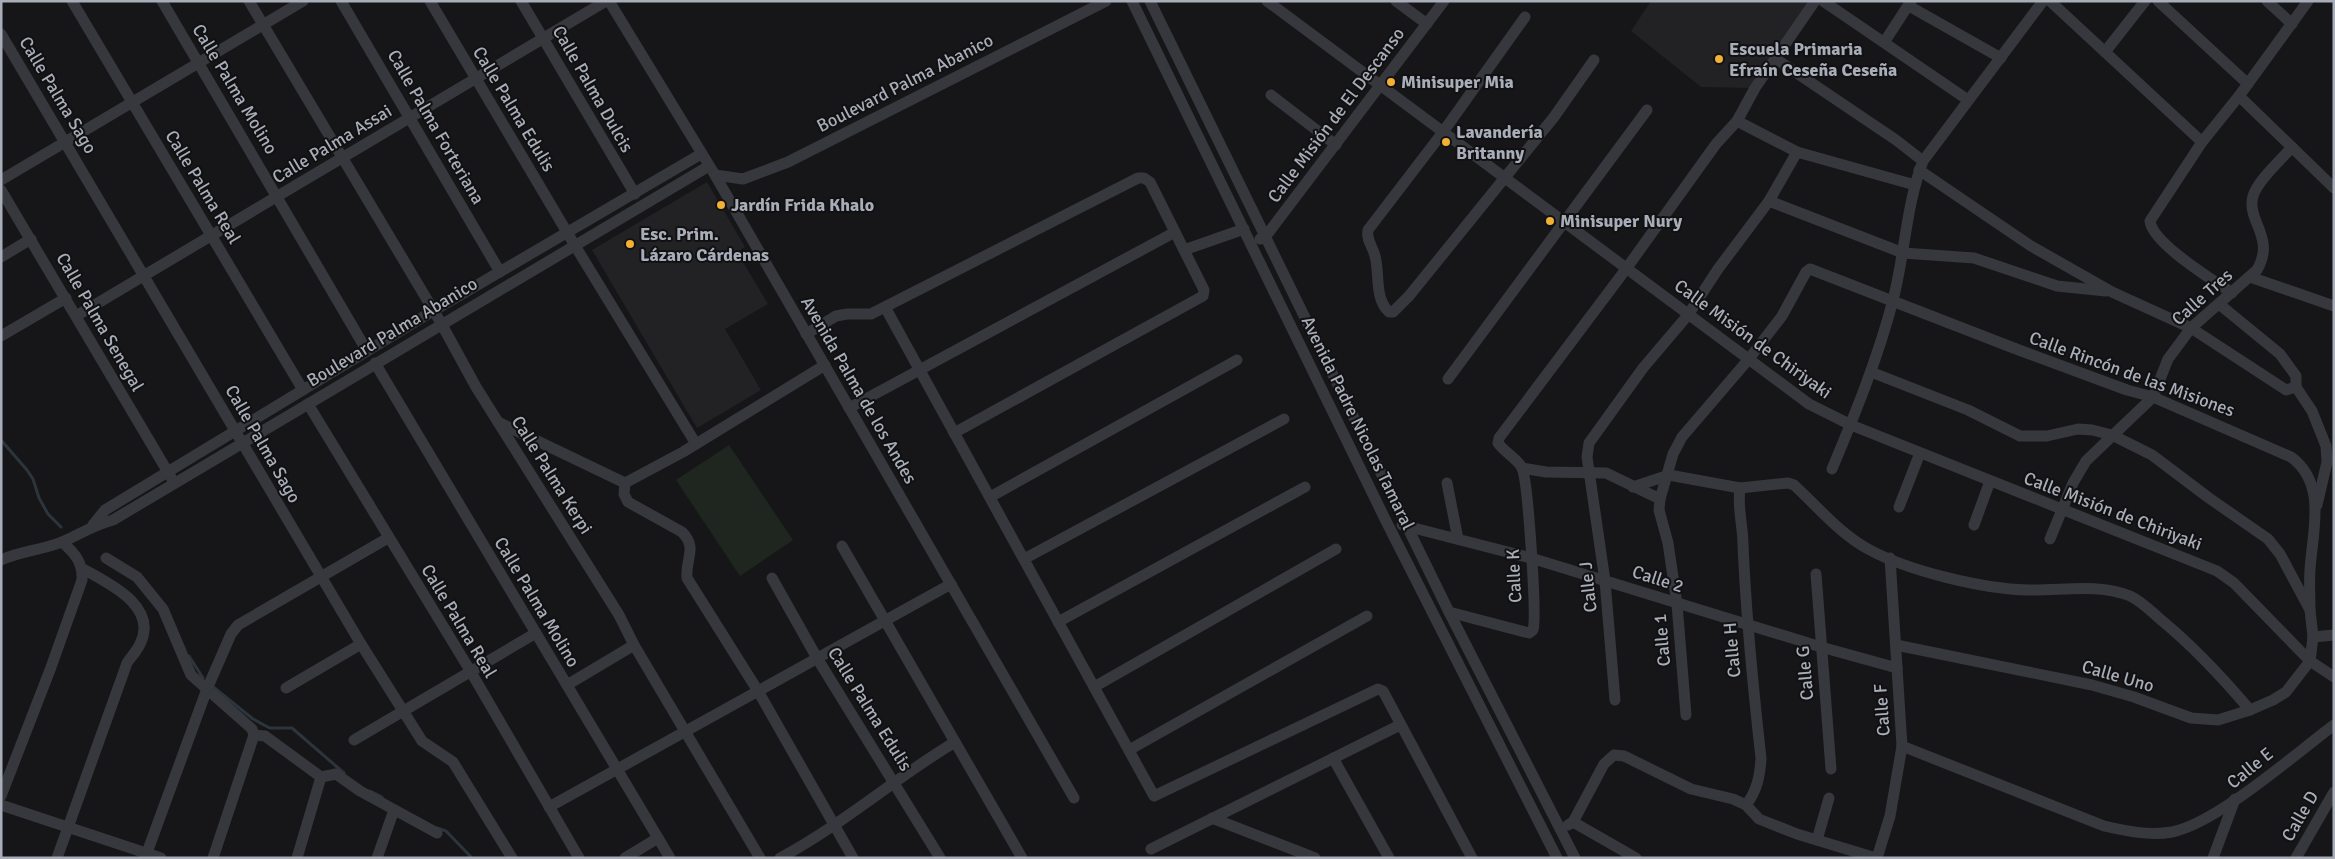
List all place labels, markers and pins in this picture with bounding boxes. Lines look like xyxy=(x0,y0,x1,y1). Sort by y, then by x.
place label: Escuela Primaria Efraín Ceseña Ceseña xyxy=(1729,38,1897,81)
marker: Escuela Primaria Efraín Ceseña Ceseña xyxy=(1713,53,1725,65)
place label: Minisuper Mia xyxy=(1401,71,1514,93)
marker: Minisuper Mia xyxy=(1385,76,1397,88)
place label: Lavandería Britanny xyxy=(1456,121,1543,164)
marker: Lavandería Britanny xyxy=(1440,136,1452,148)
place label: Jardín Frida Khalo xyxy=(731,194,874,216)
marker: Jardín Frida Khalo xyxy=(715,199,727,211)
place label: Minisuper Nury xyxy=(1560,210,1682,232)
marker: Minisuper Nury xyxy=(1544,215,1556,227)
place label: Esc. Prim. Lázaro Cárdenas xyxy=(640,223,769,266)
marker: Esc. Prim. Lázaro Cárdenas xyxy=(624,238,636,250)

